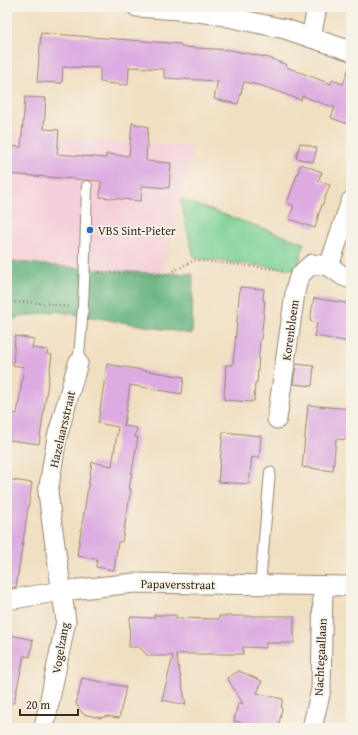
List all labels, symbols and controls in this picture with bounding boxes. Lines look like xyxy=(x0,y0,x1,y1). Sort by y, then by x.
place label: VBS Sint-Pieter xyxy=(98,222,176,239)
marker: VBS Sint-Pieter xyxy=(85,225,95,235)
street label: Korenbloem xyxy=(277,298,303,362)
street label: Hazelaarsstraat xyxy=(45,388,79,469)
street label: Papaversstraat xyxy=(141,575,216,593)
street label: Nachtegaallaan xyxy=(309,618,331,696)
street label: Vogelzang xyxy=(47,621,73,675)
scale bar xyxy=(20,691,78,717)
text: 20 m xyxy=(26,696,50,713)

